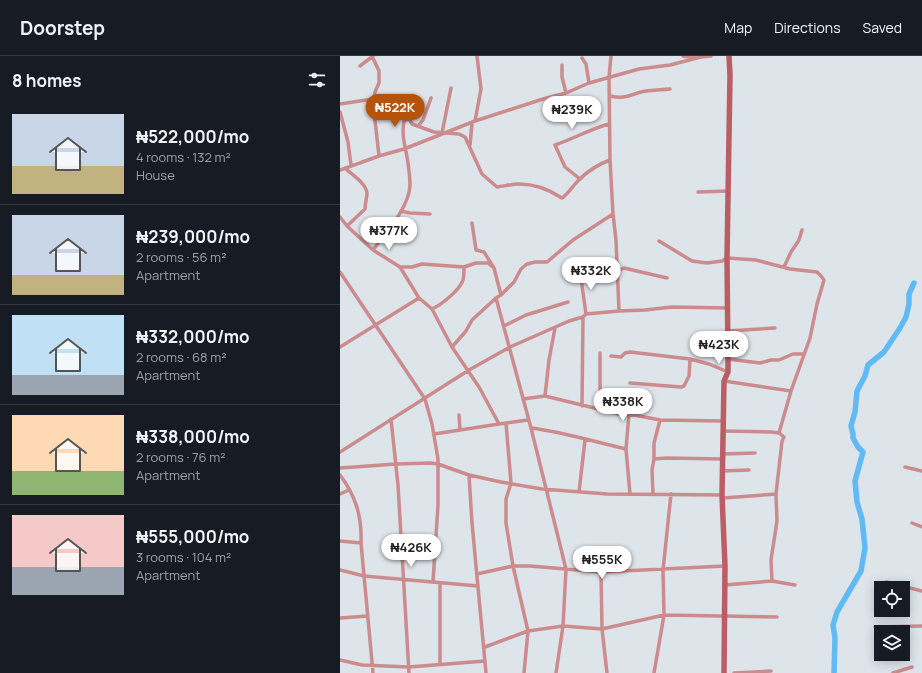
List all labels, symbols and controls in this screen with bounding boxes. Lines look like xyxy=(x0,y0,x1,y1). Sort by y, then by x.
text: Doorstep xyxy=(20,15,105,41)
text: Map xyxy=(724,18,752,37)
text: Directions xyxy=(774,18,841,37)
text: Saved xyxy=(863,18,902,37)
text: 8 homes xyxy=(12,69,82,92)
icon: filters xyxy=(306,69,328,91)
pin: ₦522K xyxy=(367,94,423,128)
pin: ₦239K xyxy=(544,96,600,130)
text: ₦522K xyxy=(375,98,415,116)
text: ₦239K xyxy=(551,100,593,118)
text: ₦522,000/mo xyxy=(136,125,249,148)
icon: home xyxy=(44,130,92,178)
text: 4 rooms · 132 m² xyxy=(136,148,231,166)
text: House xyxy=(136,166,175,184)
pin: ₦377K xyxy=(361,217,417,251)
text: ₦377K xyxy=(369,221,409,239)
text: ₦239,000/mo xyxy=(136,225,250,248)
icon: home xyxy=(44,231,92,279)
text: 2 rooms · 56 m² xyxy=(136,248,226,266)
pin: ₦332K xyxy=(563,257,619,291)
text: ₦332K xyxy=(571,261,611,279)
text: Apartment xyxy=(136,266,200,284)
text: ₦332,000/mo xyxy=(136,325,249,348)
icon: home xyxy=(44,331,92,379)
pin: ₦423K xyxy=(691,331,747,365)
text: ₦423K xyxy=(698,335,740,353)
text: 2 rooms · 68 m² xyxy=(136,348,226,366)
text: Apartment xyxy=(136,366,200,384)
pin: ₦338K xyxy=(595,388,651,422)
text: ₦338K xyxy=(603,392,643,410)
text: ₦338,000/mo xyxy=(136,425,250,448)
icon: home xyxy=(44,431,92,479)
text: 2 rooms · 76 m² xyxy=(136,448,225,466)
text: Apartment xyxy=(136,466,200,484)
text: ₦555,000/mo xyxy=(136,525,249,548)
icon: home xyxy=(44,531,92,579)
pin: ₦426K xyxy=(383,534,439,568)
text: ₦426K xyxy=(390,538,432,556)
pin: ₦555K xyxy=(574,546,630,580)
text: 3 rooms · 104 m² xyxy=(136,548,231,566)
text: ₦555K xyxy=(582,550,622,568)
text: Apartment xyxy=(136,566,200,584)
map controls xyxy=(874,581,910,661)
button: locate xyxy=(874,581,910,617)
button: layers xyxy=(874,625,910,661)

